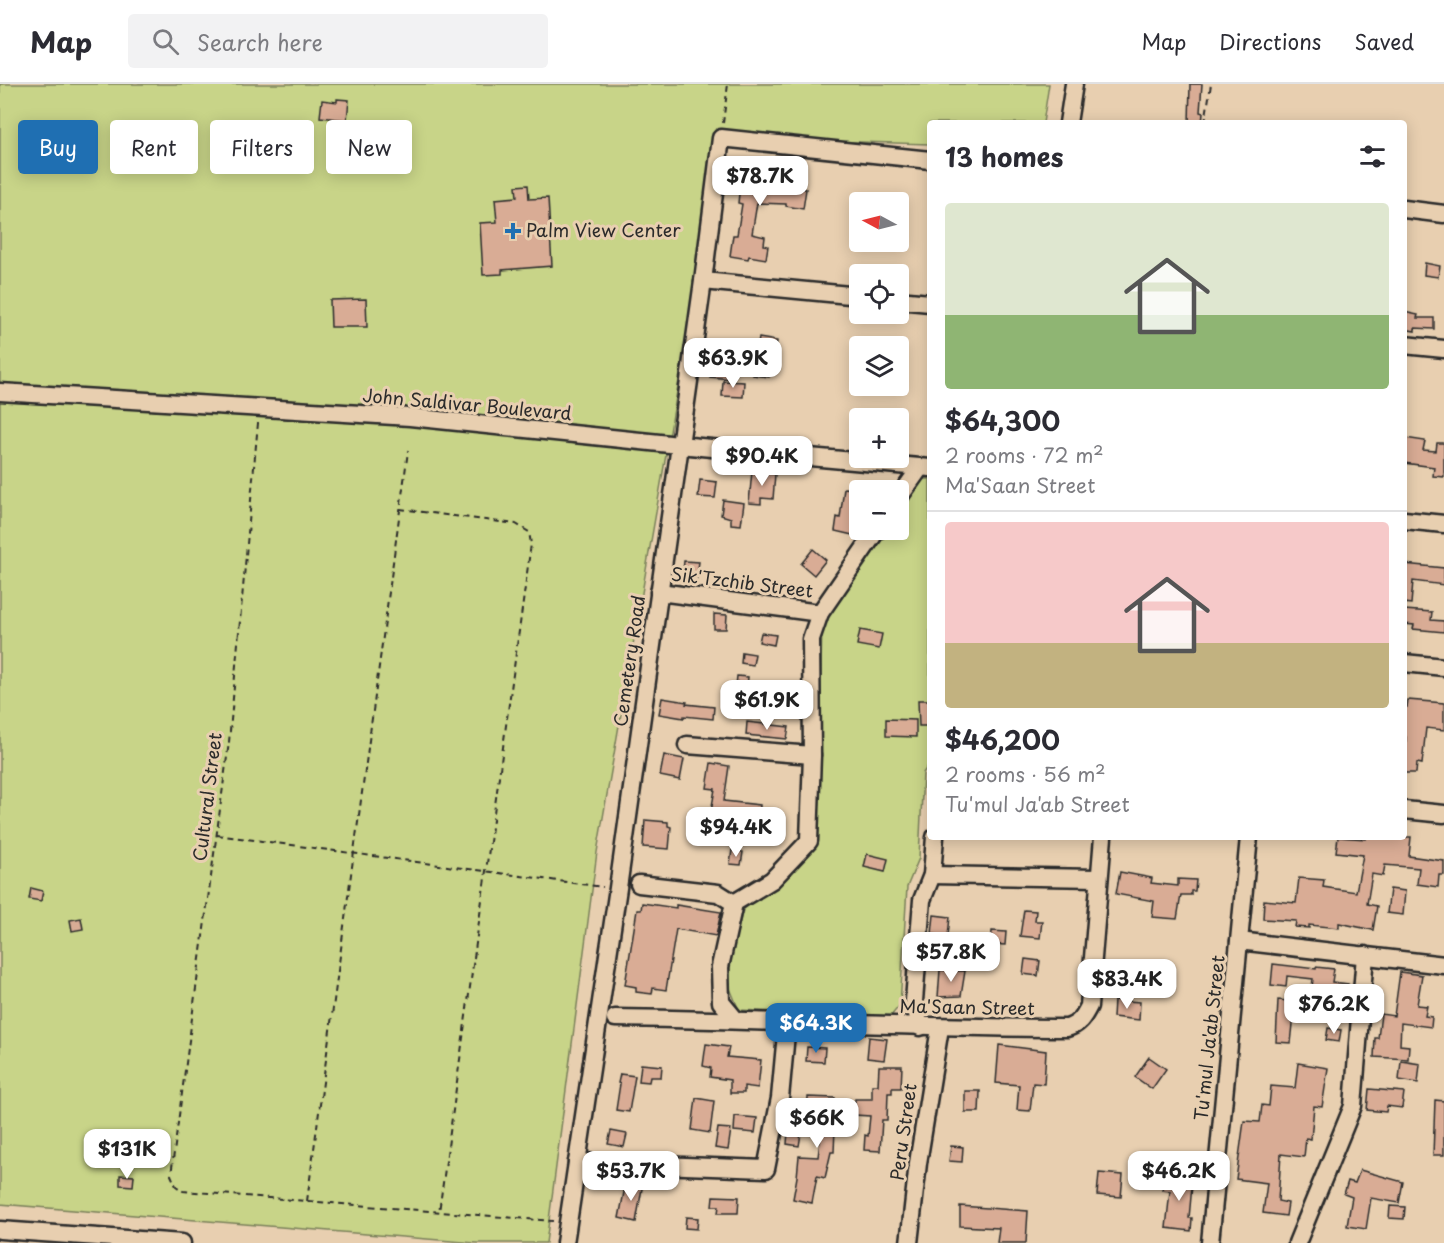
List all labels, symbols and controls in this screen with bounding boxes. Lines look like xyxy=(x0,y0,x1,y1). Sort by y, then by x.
search box xyxy=(128,14,548,68)
text: Map xyxy=(30,20,92,63)
icon: search xyxy=(149,25,182,58)
text: Search here xyxy=(197,25,323,58)
text: Map xyxy=(1141,25,1186,57)
text: Directions xyxy=(1219,25,1321,57)
text: Saved xyxy=(1354,25,1414,57)
chip: Buy xyxy=(18,120,98,174)
chip: Rent xyxy=(110,120,198,174)
chip: Filters xyxy=(210,120,314,174)
chip: New xyxy=(326,120,412,174)
text: 13 homes xyxy=(945,137,1063,176)
icon: filters xyxy=(1356,140,1389,173)
pin: $78.7K xyxy=(711,156,809,207)
text: $78.7K xyxy=(726,160,794,190)
north arrow xyxy=(849,192,909,252)
map controls xyxy=(849,192,909,540)
place label: Palm View Center xyxy=(526,216,681,243)
marker: Palm View Center xyxy=(504,222,522,240)
icon: home xyxy=(1113,242,1221,350)
button: locate xyxy=(849,264,909,324)
button: layers xyxy=(849,336,909,396)
pin: $63.9K xyxy=(684,338,782,389)
text: $63.9K xyxy=(698,342,768,372)
street label: John Saldivar Boulevard xyxy=(361,381,573,426)
text: $64,300 xyxy=(945,401,1060,440)
button: + xyxy=(849,408,909,468)
pin: $90.4K xyxy=(713,436,811,487)
text: $90.4K xyxy=(726,440,798,470)
text: 2 rooms · 72 m² xyxy=(945,440,1104,470)
text: Ma'Saan Street xyxy=(945,470,1095,500)
button: − xyxy=(849,480,909,540)
street label: Sik'Tzchib Street xyxy=(670,559,815,604)
icon: home xyxy=(1113,561,1221,669)
street label: Cemetery Road xyxy=(606,593,651,728)
pin: $61.9K xyxy=(718,680,816,731)
text: $61.9K xyxy=(734,684,800,714)
text: $46,200 xyxy=(945,720,1060,759)
street label: Cultural Street xyxy=(185,731,228,863)
text: 2 rooms · 56 m² xyxy=(945,759,1106,789)
text: Tu'mul Ja'ab Street xyxy=(945,789,1130,819)
pin: $94.4K xyxy=(687,807,785,858)
text: $94.4K xyxy=(700,811,772,841)
pin: $57.8K xyxy=(902,932,1000,983)
text: $57.8K xyxy=(916,936,986,966)
street label: Tu'mul Ja'ab Street xyxy=(1186,954,1231,1122)
pin: $83.4K xyxy=(1078,959,1176,1010)
text: $83.4K xyxy=(1091,963,1163,993)
pin: $76.2K xyxy=(1285,984,1383,1035)
text: $76.2K xyxy=(1298,988,1370,1018)
street label: Ma'Saan Street xyxy=(899,992,1035,1021)
pin: $64.3K xyxy=(767,1003,865,1054)
text: $64.3K xyxy=(780,1007,852,1037)
street label: Peru Street xyxy=(882,1082,923,1182)
pin: $66K xyxy=(781,1098,853,1149)
text: $66K xyxy=(790,1102,844,1132)
pin: $131K xyxy=(85,1129,169,1180)
text: $131K xyxy=(98,1133,156,1163)
pin: $53.7K xyxy=(582,1151,680,1202)
pin: $46.2K xyxy=(1130,1151,1228,1202)
text: $53.7K xyxy=(596,1155,666,1185)
text: $46.2K xyxy=(1142,1155,1216,1185)

